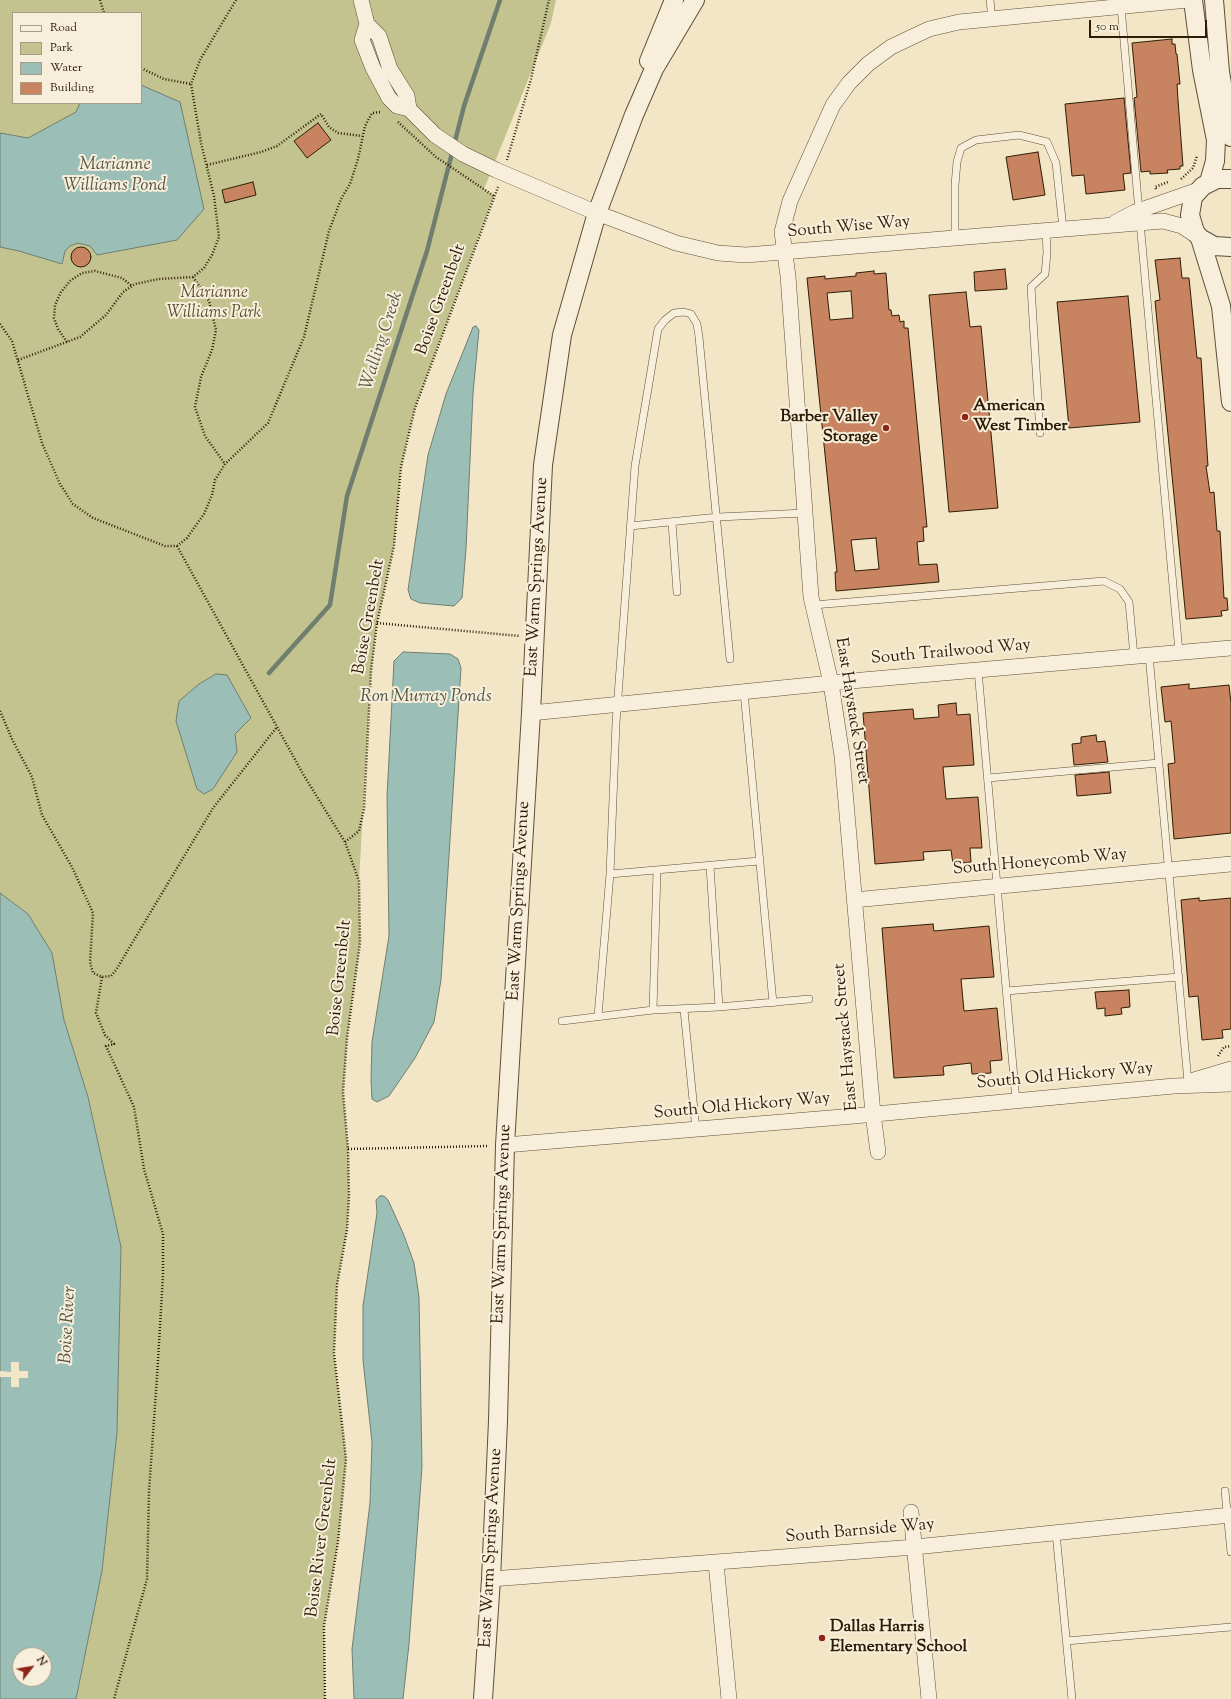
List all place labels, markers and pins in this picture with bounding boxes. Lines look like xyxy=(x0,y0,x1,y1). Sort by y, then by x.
place label: American West Timber xyxy=(973,397,1068,437)
place label: Barber Valley Storage xyxy=(780,408,878,448)
marker: American West Timber xyxy=(960,412,970,422)
marker: Barber Valley Storage xyxy=(881,423,891,433)
place label: Dallas Harris Elementary School xyxy=(830,1618,967,1658)
marker: Dallas Harris Elementary School xyxy=(817,1633,827,1643)

